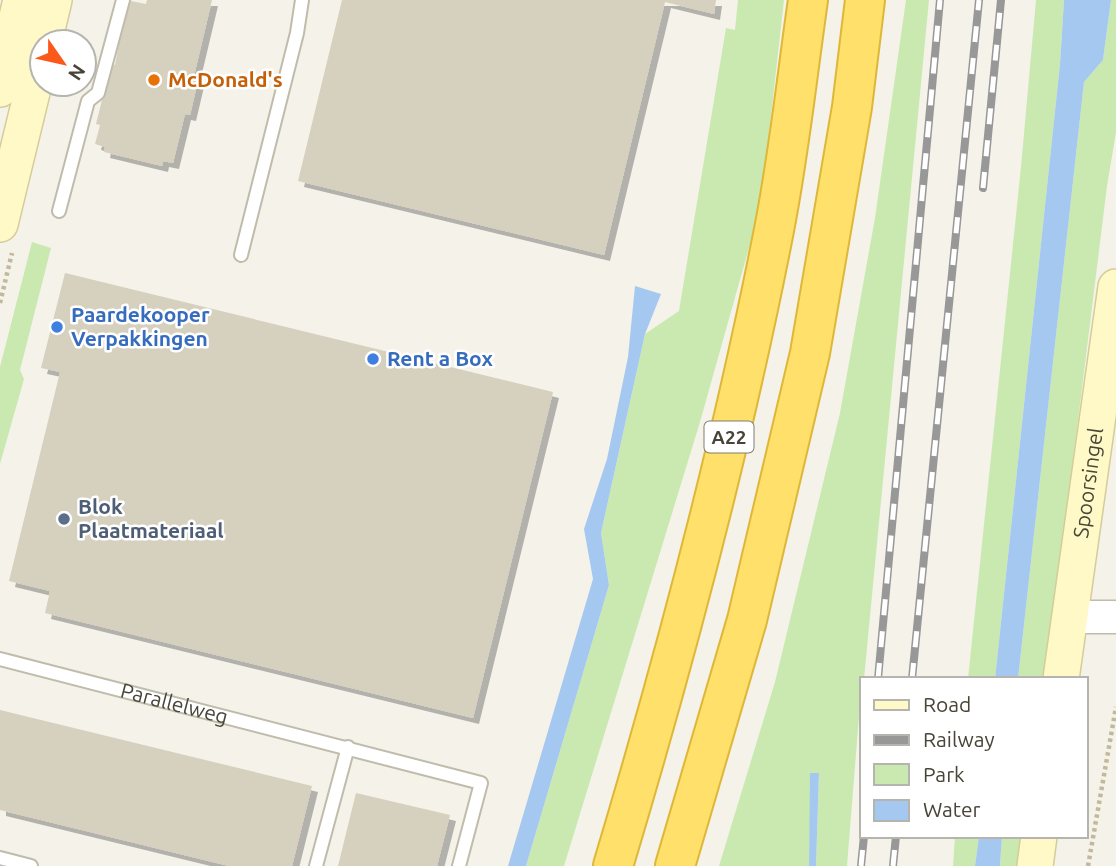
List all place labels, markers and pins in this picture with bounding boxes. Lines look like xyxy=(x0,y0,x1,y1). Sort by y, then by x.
place label: McDonald's xyxy=(168,67,283,91)
marker: McDonald's xyxy=(146,72,162,88)
place label: Paardekooper Verpakkingen xyxy=(71,302,210,350)
marker: Paardekooper Verpakkingen xyxy=(49,319,65,335)
place label: Rent a Box xyxy=(387,346,493,370)
marker: Rent a Box xyxy=(365,351,381,367)
place label: Blok Plaatmateriaal xyxy=(78,494,224,542)
marker: Blok Plaatmateriaal xyxy=(56,511,72,527)

